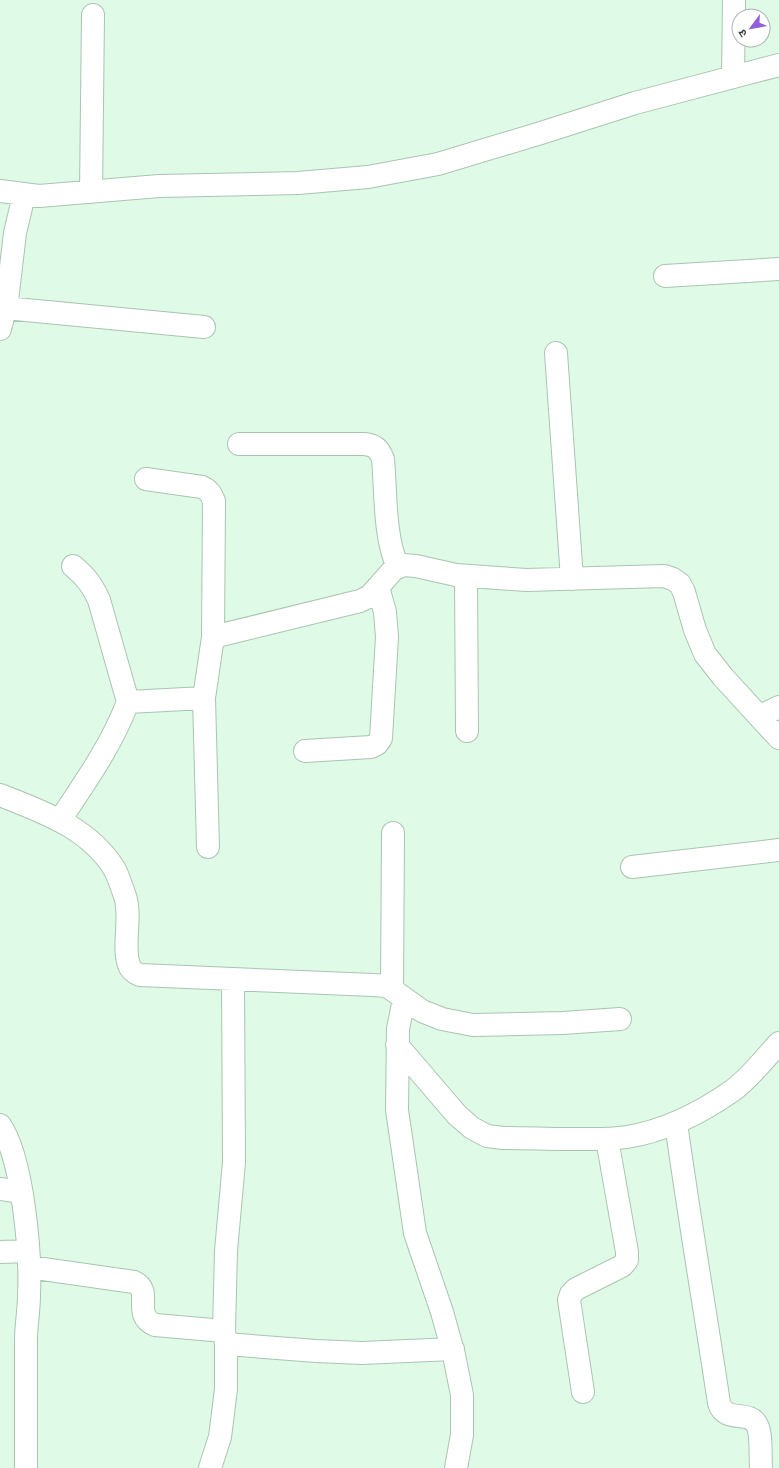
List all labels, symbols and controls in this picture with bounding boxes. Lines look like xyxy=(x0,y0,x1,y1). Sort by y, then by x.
north arrow xyxy=(731,8,771,48)
text: उ xyxy=(735,26,750,40)

